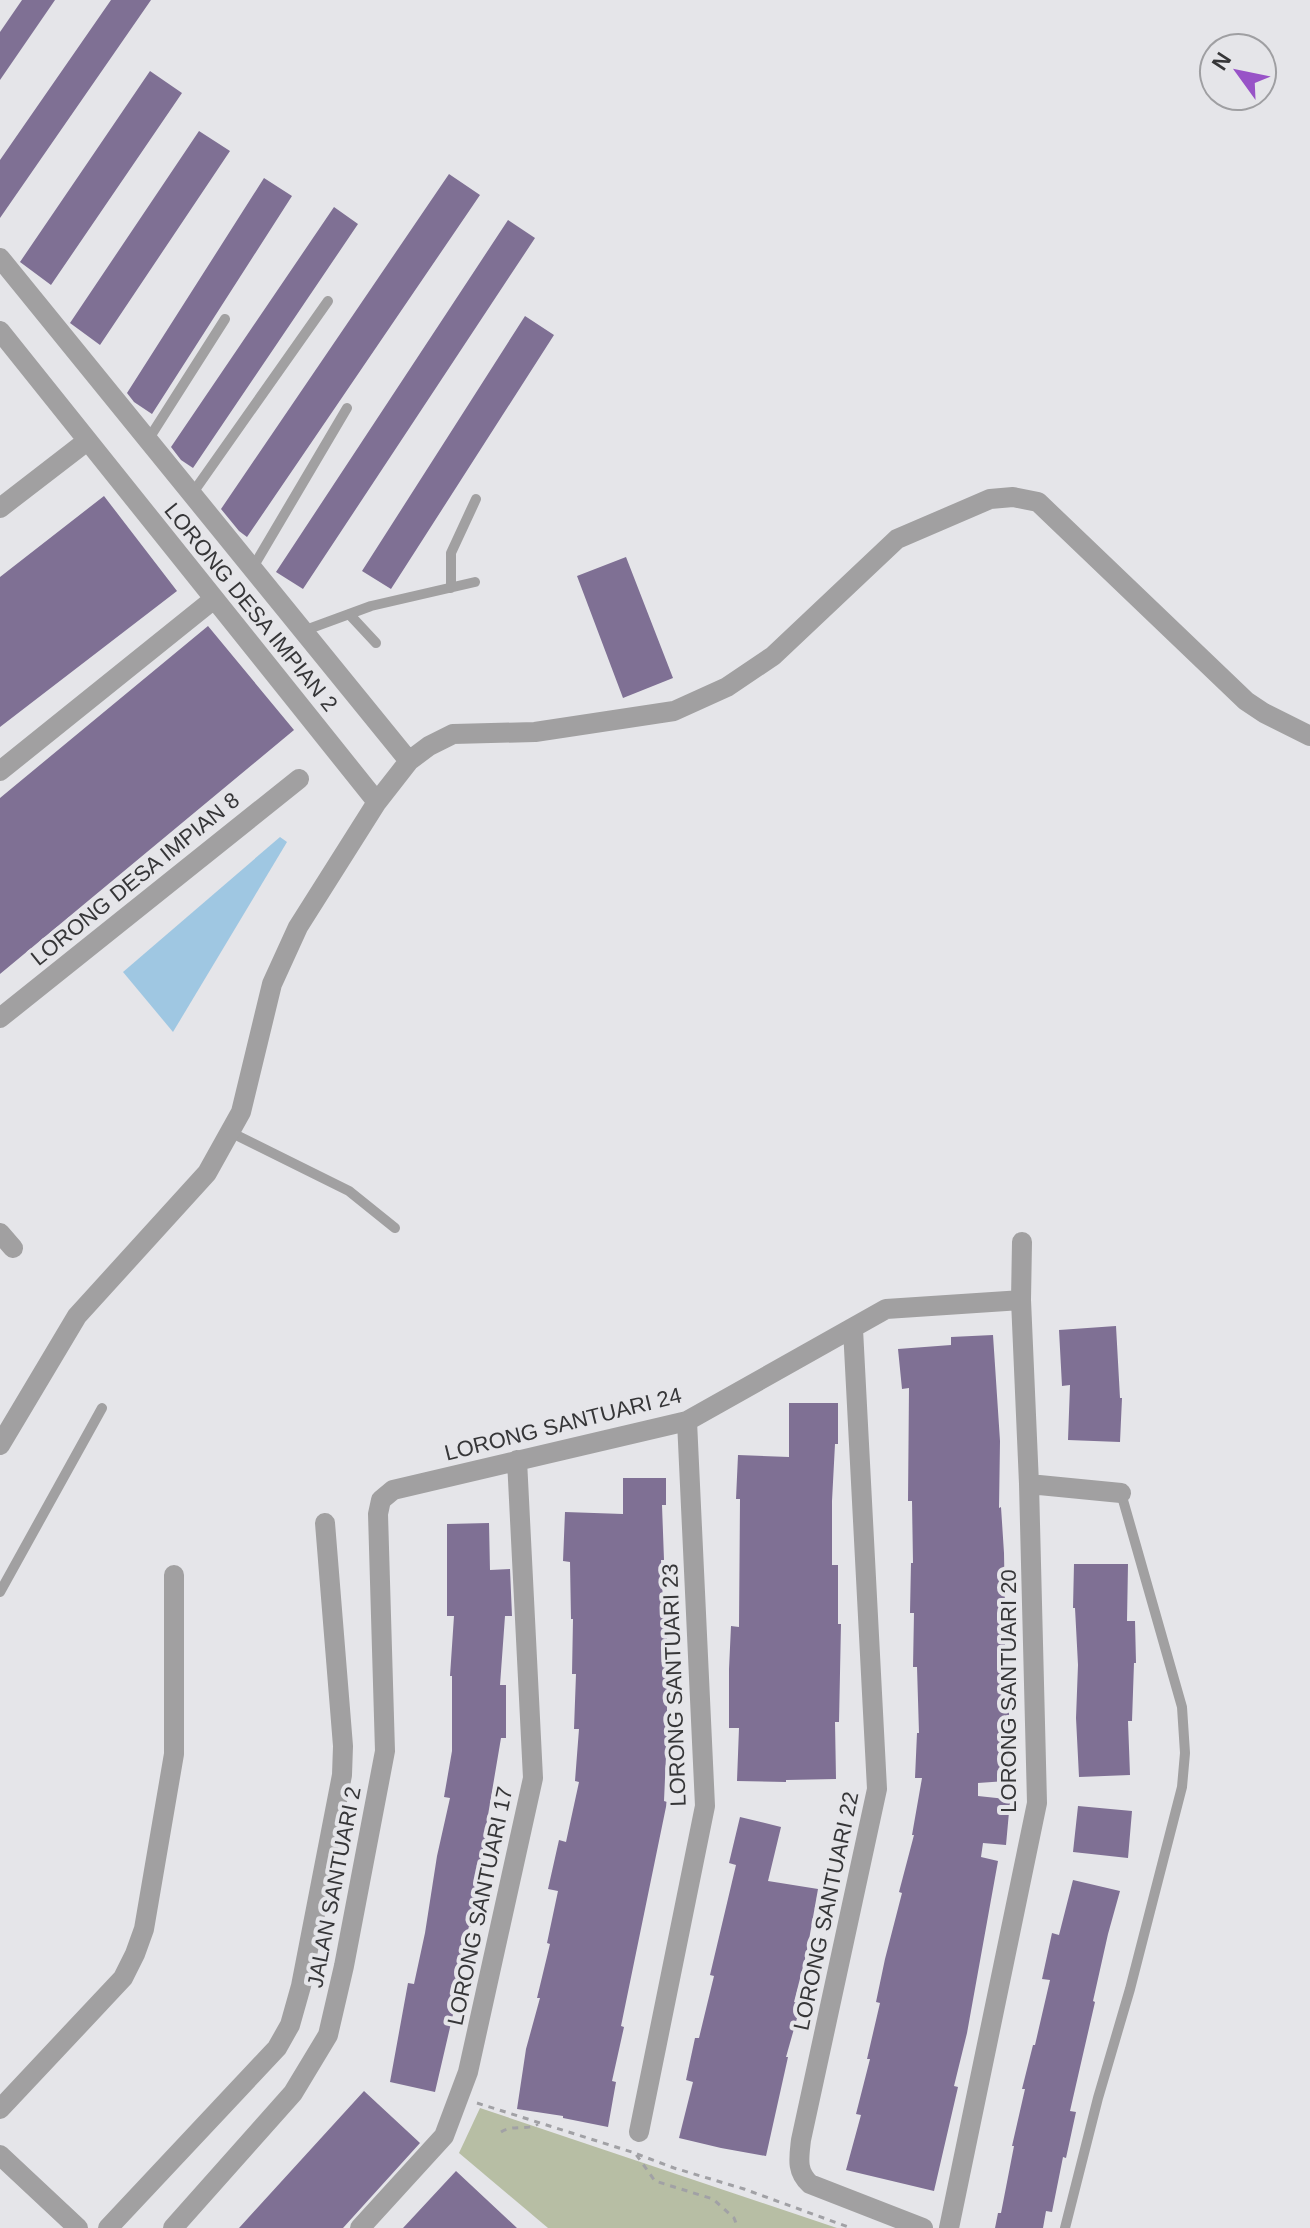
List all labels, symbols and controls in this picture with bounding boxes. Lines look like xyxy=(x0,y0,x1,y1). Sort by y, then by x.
north arrow xyxy=(1198,32,1278,112)
text: N xyxy=(1207,48,1236,75)
street label: LORONG DESA IMPIAN 2 xyxy=(159,498,343,716)
street label: LORONG DESA IMPIAN 8 xyxy=(26,787,244,971)
street label: LORONG SANTUARI 24 xyxy=(442,1382,684,1466)
street label: LORONG SANTUARI 23 xyxy=(657,1563,691,1807)
street label: LORONG SANTUARI 20 xyxy=(996,1569,1021,1813)
street label: JALAN SANTUARI 2 xyxy=(302,1784,366,1990)
street label: LORONG SANTUARI 17 xyxy=(442,1784,518,2028)
street label: LORONG SANTUARI 22 xyxy=(788,1789,864,2033)

